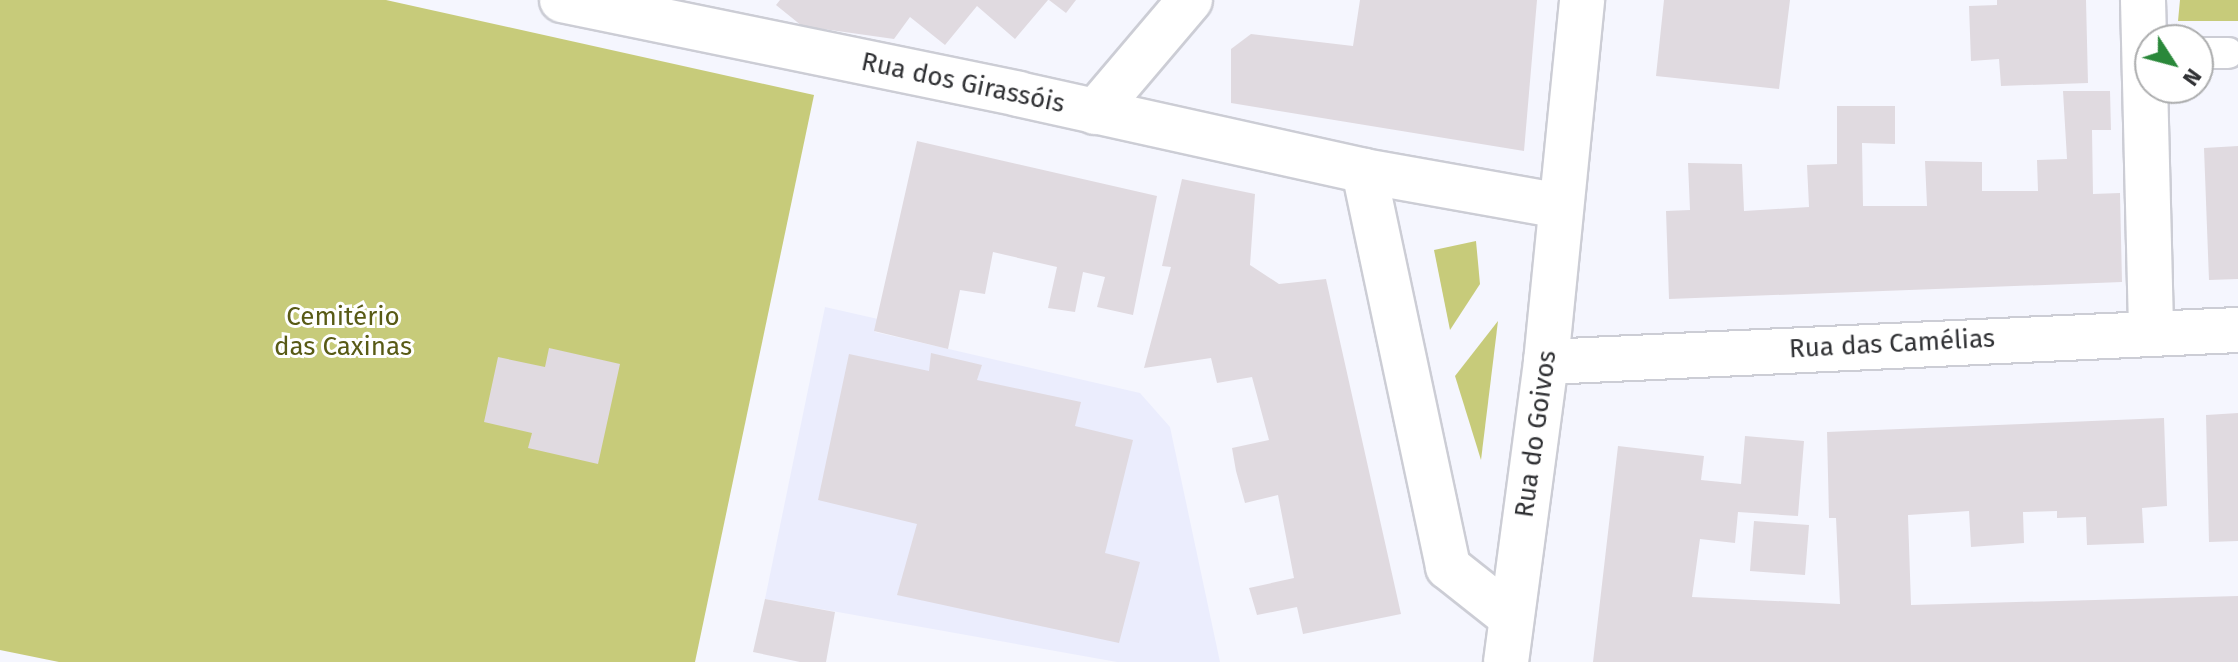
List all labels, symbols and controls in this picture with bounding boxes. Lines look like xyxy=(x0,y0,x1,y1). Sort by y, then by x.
north arrow xyxy=(2134,24,2214,104)
street label: Rua dos Girassóis xyxy=(858,46,1068,120)
text: N xyxy=(2177,63,2207,91)
park label: Cemitério das Caxinas xyxy=(274,301,412,362)
street label: Rua das Camélias xyxy=(1788,323,1996,365)
street label: Rua do Goivos xyxy=(1509,348,1563,520)

